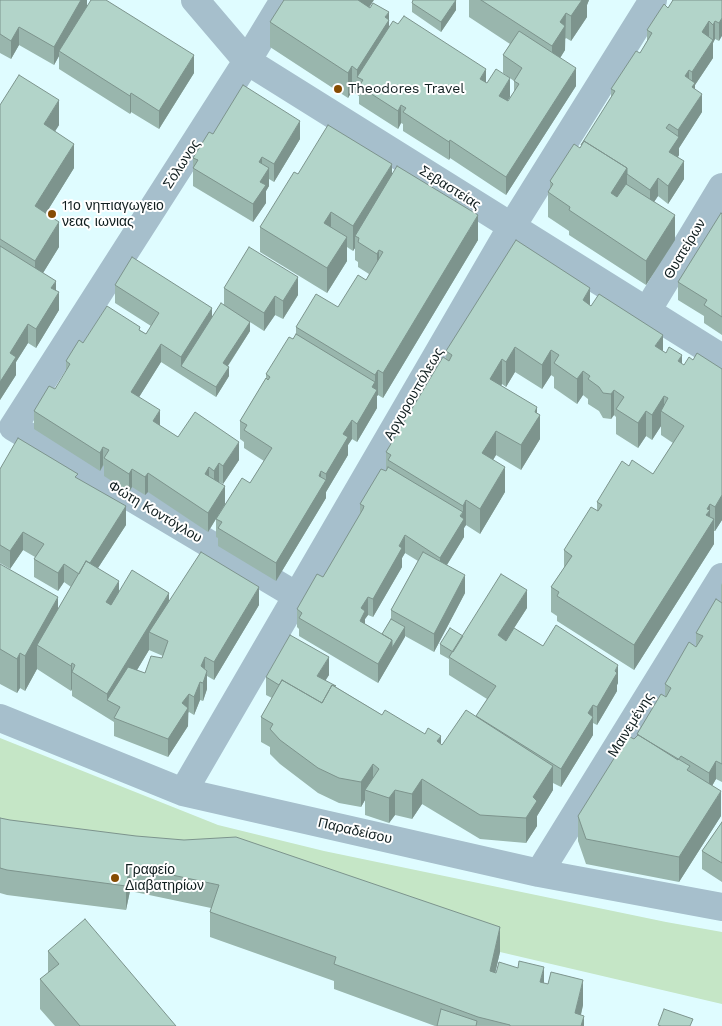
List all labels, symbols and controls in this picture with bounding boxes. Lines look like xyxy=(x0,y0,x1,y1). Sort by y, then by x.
place label: Theodores Travel xyxy=(348,81,465,97)
marker: Theodores Travel xyxy=(332,83,344,95)
street label: Σόλωνος xyxy=(160,136,204,192)
street label: Σεβαστείας xyxy=(416,162,484,214)
place label: 11ο νηπιαγωγειο νεας ιωνιας xyxy=(62,198,164,230)
marker: 11ο νηπιαγωγειο νεας ιωνιας xyxy=(46,208,58,220)
street label: Θυατείρων xyxy=(660,216,710,282)
street label: Αργυρουπόλεως xyxy=(381,345,447,443)
street label: Φώτη Κοντόγλου xyxy=(105,477,205,547)
street label: Μαινεμένης xyxy=(605,690,657,760)
street label: Παραδείσου xyxy=(316,814,394,848)
place label: Γραφείο Διαβατηρίων xyxy=(125,862,204,894)
marker: Γραφείο Διαβατηρίων xyxy=(109,872,121,884)

